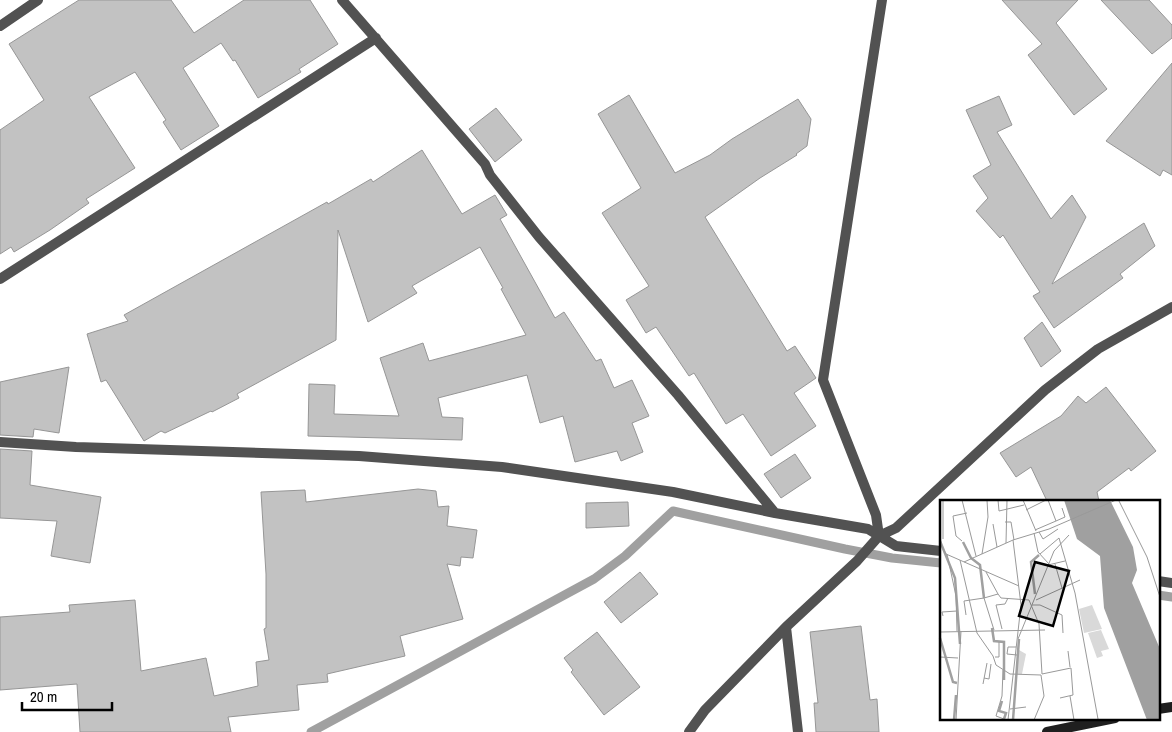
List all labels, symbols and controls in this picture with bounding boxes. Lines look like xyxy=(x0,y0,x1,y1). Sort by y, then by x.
inset map xyxy=(940,500,1160,720)
scale bar xyxy=(22,680,112,712)
text: 20 m xyxy=(30,686,57,707)

